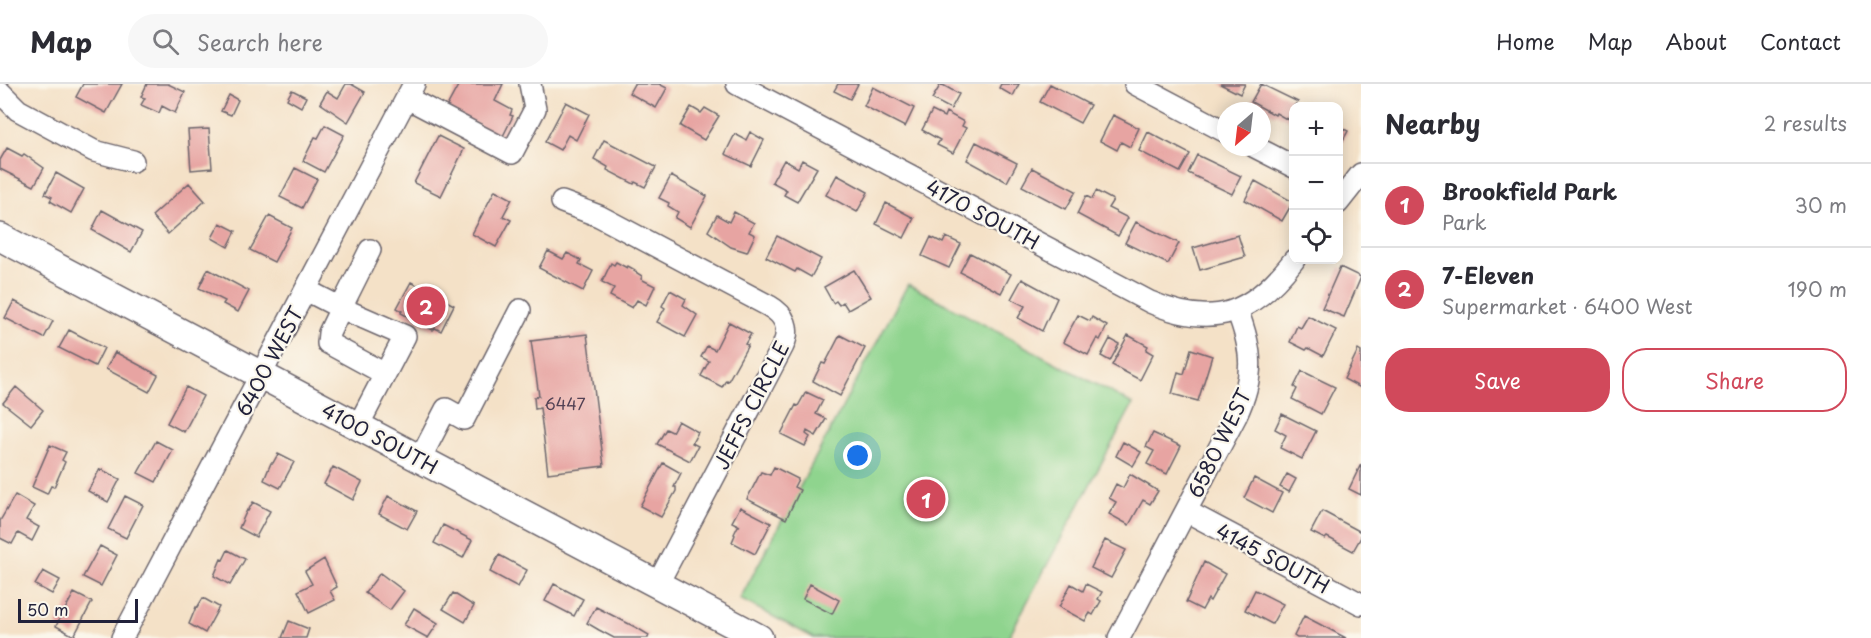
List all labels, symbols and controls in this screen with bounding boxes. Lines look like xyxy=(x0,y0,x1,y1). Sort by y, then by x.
search box xyxy=(128,14,548,68)
text: Map xyxy=(30,20,92,63)
icon: search xyxy=(149,25,182,58)
text: Search here xyxy=(197,25,323,58)
text: Home xyxy=(1496,25,1555,57)
text: Map xyxy=(1588,25,1633,57)
text: About xyxy=(1666,25,1727,57)
text: Contact xyxy=(1760,25,1841,57)
north arrow xyxy=(1217,102,1271,156)
map controls xyxy=(1289,102,1343,264)
button: + xyxy=(1289,102,1343,156)
text: Nearby xyxy=(1385,104,1480,143)
text: 2 results xyxy=(1764,108,1847,138)
button: − xyxy=(1289,156,1343,210)
street label: 4170 SOUTH xyxy=(921,172,1045,256)
text: Brookfield Park xyxy=(1442,174,1617,207)
text: 1 xyxy=(1400,190,1409,220)
text: 30 m xyxy=(1794,190,1847,220)
text: Park xyxy=(1442,207,1487,237)
button: locate xyxy=(1289,210,1343,264)
text: 7-Eleven xyxy=(1442,258,1534,291)
text: 2 xyxy=(1397,274,1412,304)
text: 190 m xyxy=(1788,274,1847,304)
pin: 2 xyxy=(406,284,446,328)
text: Supermarket · 6400 West xyxy=(1442,291,1692,321)
street label: 6400 WEST xyxy=(228,301,311,421)
street label: JEFFS CIRCLE xyxy=(706,336,796,474)
button: Save xyxy=(1385,348,1610,412)
button: Share xyxy=(1622,348,1847,412)
street label: 6580 WEST xyxy=(1180,383,1258,503)
house number: 6447 xyxy=(544,391,586,415)
street label: 4100 SOUTH xyxy=(317,395,443,481)
your location xyxy=(843,441,872,470)
pin: 1 xyxy=(906,476,946,522)
street label: 4145 SOUTH xyxy=(1211,515,1335,601)
scale bar xyxy=(18,596,138,624)
text: 50 m xyxy=(27,597,68,621)

